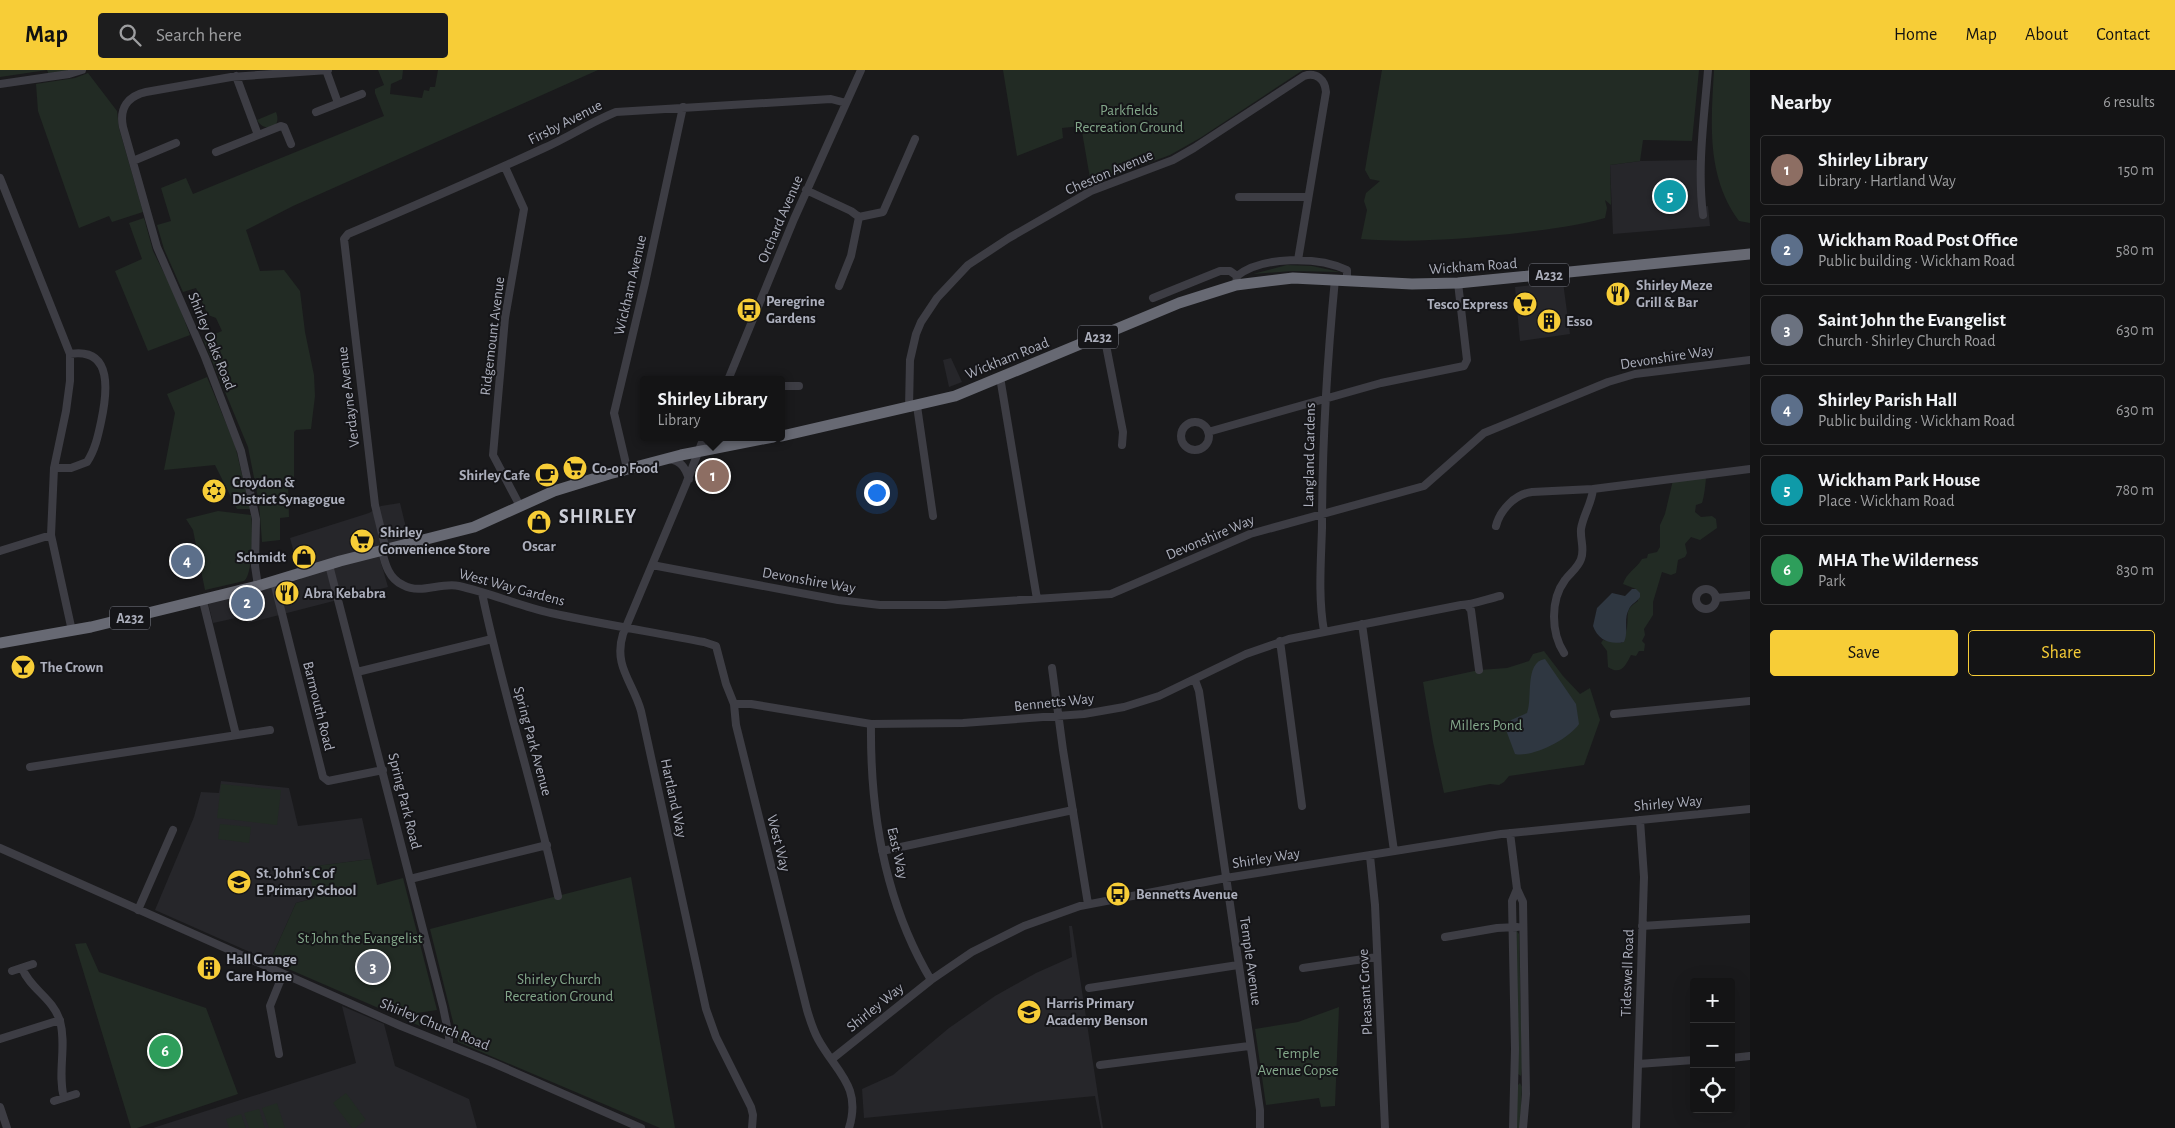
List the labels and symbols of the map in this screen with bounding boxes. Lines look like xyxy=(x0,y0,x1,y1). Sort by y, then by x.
street label: Firsby Avenue xyxy=(526,97,605,147)
park label: Parkfields Recreation Ground xyxy=(1075,103,1184,135)
street label: Cheston Avenue xyxy=(1063,147,1155,198)
street label: Orchard Avenue xyxy=(755,173,806,265)
pin: 5 xyxy=(1654,177,1686,215)
street label: Wickham Avenue xyxy=(612,233,649,337)
street label: Wickham Road xyxy=(1428,256,1518,277)
road number: A232 xyxy=(1529,264,1569,286)
street label: Ridgemount Avenue xyxy=(478,276,507,396)
place label: Shirley Meze Grill & Bar xyxy=(1636,278,1713,310)
restaurant icon: Shirley Meze Grill & Bar xyxy=(1605,281,1631,307)
street label: Shirley Oaks Road xyxy=(185,290,238,392)
supermarket icon: Tesco Express xyxy=(1512,291,1538,317)
place label: Peregrine Gardens xyxy=(766,294,825,326)
bus stop icon: Peregrine Gardens xyxy=(736,297,762,323)
place label: Tesco Express xyxy=(1427,297,1508,312)
building icon: Esso xyxy=(1536,308,1562,334)
place label: Esso xyxy=(1566,314,1593,329)
road number: A232 xyxy=(1078,326,1118,348)
street label: Wickham Road xyxy=(963,335,1051,382)
street label: Devonshire Way xyxy=(1619,343,1716,372)
street label: Verdayne Avenue xyxy=(335,346,362,448)
street label: Langland Gardens xyxy=(1301,402,1318,508)
supermarket icon: Co-op Food xyxy=(562,455,588,481)
pin: 1 xyxy=(697,457,729,495)
place label: Co-op Food xyxy=(592,461,658,476)
cafe icon: Shirley Cafe xyxy=(534,462,560,488)
place label: Shirley Cafe xyxy=(459,468,530,483)
place label: Croydon & District Synagogue xyxy=(232,475,345,507)
synagogue icon: Croydon & District Synagogue xyxy=(201,478,227,504)
your location xyxy=(864,480,890,506)
district label: SHIRLEY xyxy=(559,507,637,527)
shop icon: Oscar xyxy=(526,509,552,535)
street label: Devonshire Way xyxy=(1164,512,1257,563)
place label: Shirley Convenience Store xyxy=(380,525,490,557)
supermarket icon: Shirley Convenience Store xyxy=(349,528,375,554)
place label: Oscar xyxy=(522,539,556,554)
pin: 4 xyxy=(171,542,203,580)
shop icon: Schmidt xyxy=(291,544,317,570)
place label: Schmidt xyxy=(236,550,286,565)
street label: Devonshire Way xyxy=(761,565,857,596)
street label: West Way Gardens xyxy=(457,566,567,609)
restaurant icon: Abra Kebabra xyxy=(274,580,300,606)
pin: 2 xyxy=(231,584,263,622)
place label: Abra Kebabra xyxy=(304,586,386,601)
road number: A232 xyxy=(110,606,150,630)
bar icon: The Crown xyxy=(10,654,36,680)
place label: The Crown xyxy=(40,660,103,675)
street label: Barmouth Road xyxy=(300,660,337,753)
street label: Spring Park Avenue xyxy=(511,685,554,798)
street label: Bennetts Way xyxy=(1013,691,1095,714)
park label: Millers Pond xyxy=(1450,718,1523,733)
street label: Spring Park Road xyxy=(385,751,424,851)
street label: Hartland Way xyxy=(658,757,689,840)
street label: Shirley Way xyxy=(1633,793,1703,814)
street label: West Way xyxy=(764,813,793,874)
street label: East Way xyxy=(884,826,911,881)
street label: Shirley Way xyxy=(1231,846,1302,871)
place label: St. John's C of E Primary School xyxy=(256,866,356,898)
school or university icon: St. John's C of E Primary School xyxy=(226,869,252,895)
bus stop icon: Bennetts Avenue xyxy=(1105,881,1131,907)
place label: Bennetts Avenue xyxy=(1136,887,1238,902)
street label: Temple Avenue xyxy=(1237,916,1264,1007)
street label: Tideswell Road xyxy=(1618,929,1637,1017)
park label: St John the Evangelist xyxy=(297,931,423,946)
pin: 3 xyxy=(357,948,389,986)
street label: Pleasant Grove xyxy=(1356,948,1375,1036)
place label: Hall Grange Care Home xyxy=(226,952,297,984)
building icon: Hall Grange Care Home xyxy=(196,955,222,981)
park label: Shirley Church Recreation Ground xyxy=(505,972,614,1004)
street label: Shirley Way xyxy=(844,980,907,1035)
street label: Shirley Church Road xyxy=(378,996,492,1053)
place label: Harris Primary Academy Benson xyxy=(1046,996,1148,1028)
school or university icon: Harris Primary Academy Benson xyxy=(1016,999,1042,1025)
pin: 6 xyxy=(149,1032,181,1070)
park label: Temple Avenue Copse xyxy=(1257,1046,1339,1078)

